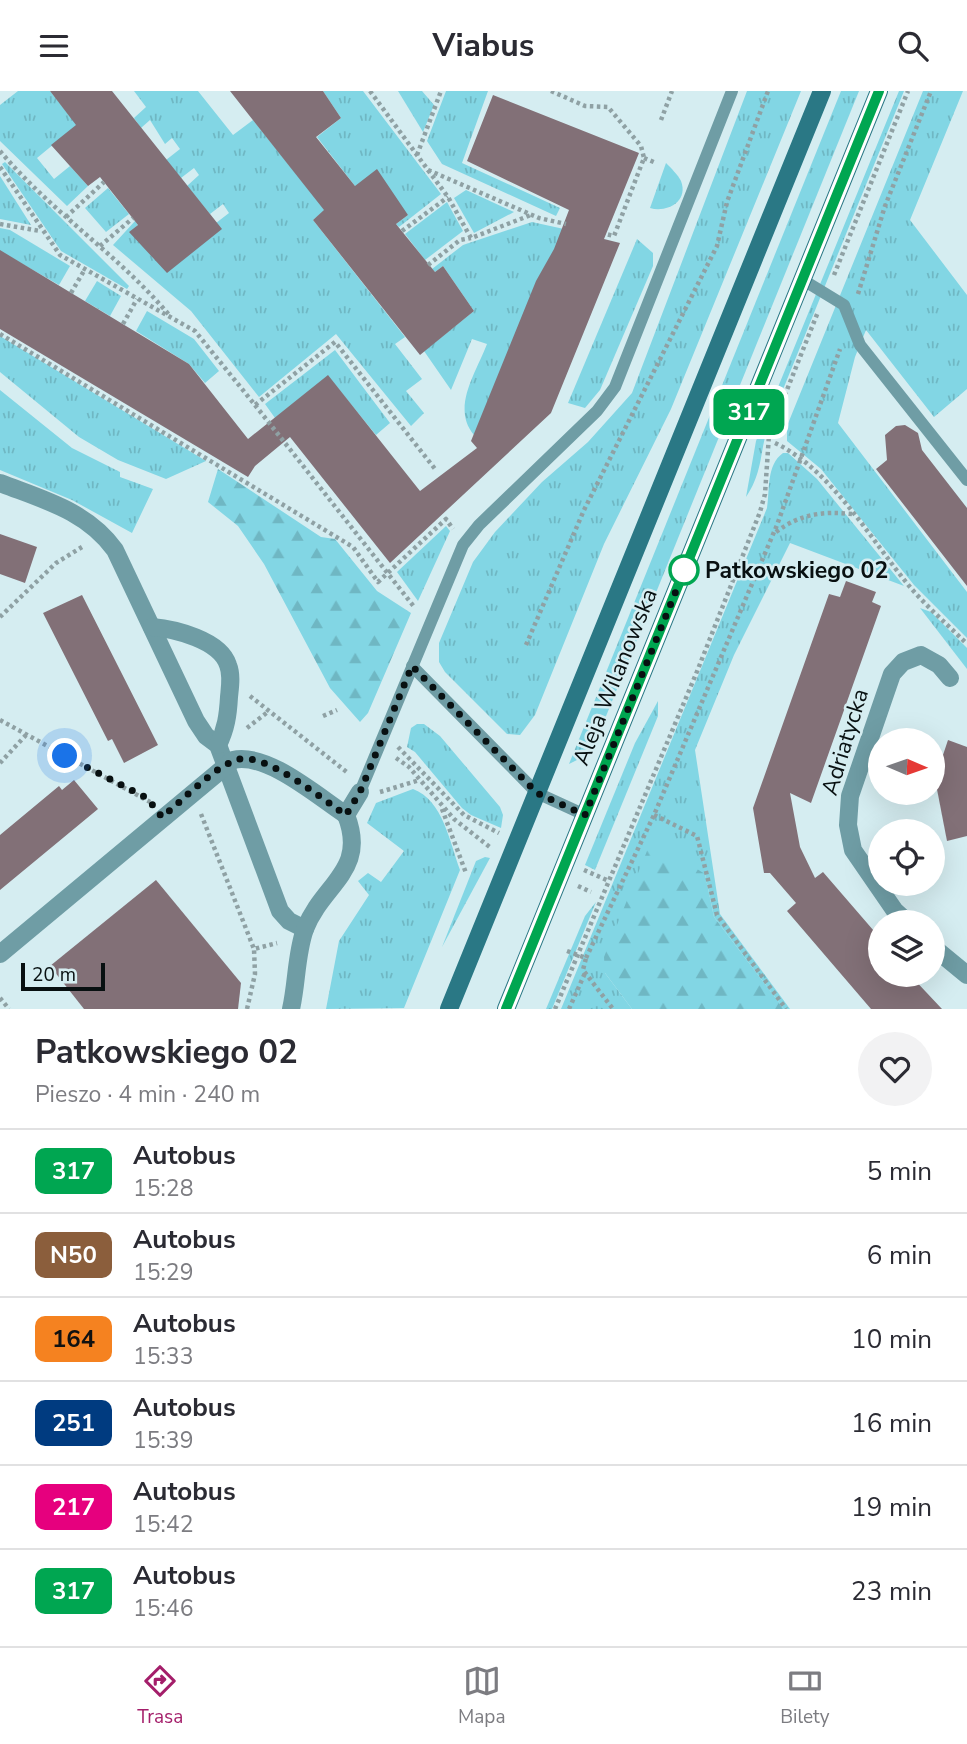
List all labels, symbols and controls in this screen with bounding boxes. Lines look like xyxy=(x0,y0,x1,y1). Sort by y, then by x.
text: Viabus xyxy=(433,24,534,67)
icon: menu xyxy=(35,27,73,65)
icon: search xyxy=(894,27,932,65)
line badge: 317 xyxy=(709,389,789,435)
text: 317 xyxy=(727,396,771,428)
marker: Patkowskiego 02 xyxy=(669,555,699,585)
place label: Patkowskiego 02 xyxy=(705,555,888,586)
street label: Aleja Wilanowska xyxy=(565,584,665,770)
street label: Adriatycka xyxy=(814,685,876,799)
north arrow xyxy=(868,728,945,805)
map controls xyxy=(868,728,945,987)
your location xyxy=(47,738,82,773)
button: locate xyxy=(868,819,945,896)
button: layers xyxy=(868,910,945,987)
scale bar xyxy=(21,960,105,992)
text: 20 m xyxy=(32,962,76,988)
text: Patkowskiego 02 xyxy=(35,1030,298,1075)
button: heart xyxy=(858,1032,932,1106)
text: Pieszo · 4 min · 240 m xyxy=(35,1079,260,1110)
text: Autobus xyxy=(133,1138,236,1173)
text: 5 min xyxy=(867,1154,932,1189)
text: 317 xyxy=(52,1155,95,1187)
text: 15:28 xyxy=(133,1173,193,1204)
text: Autobus xyxy=(133,1222,236,1257)
text: 6 min xyxy=(867,1238,932,1273)
text: N50 xyxy=(50,1239,97,1271)
text: 15:29 xyxy=(133,1257,193,1288)
text: Autobus xyxy=(133,1306,236,1341)
text: 10 min xyxy=(851,1322,932,1357)
text: 164 xyxy=(52,1323,95,1355)
text: 15:33 xyxy=(133,1341,193,1372)
text: Autobus xyxy=(133,1390,236,1425)
text: 16 min xyxy=(851,1406,932,1441)
text: 251 xyxy=(52,1407,95,1439)
text: 15:39 xyxy=(133,1425,193,1456)
text: Autobus xyxy=(133,1474,236,1509)
text: 19 min xyxy=(851,1490,932,1525)
text: 217 xyxy=(52,1491,95,1523)
text: 15:42 xyxy=(133,1509,193,1540)
text: Autobus xyxy=(133,1558,236,1593)
text: 23 min xyxy=(851,1574,932,1609)
text: 317 xyxy=(52,1575,95,1607)
text: 15:46 xyxy=(133,1593,193,1624)
tab: Trasa xyxy=(137,1662,183,1730)
tab: Mapa xyxy=(458,1662,506,1730)
tab: Bilety xyxy=(780,1662,830,1730)

